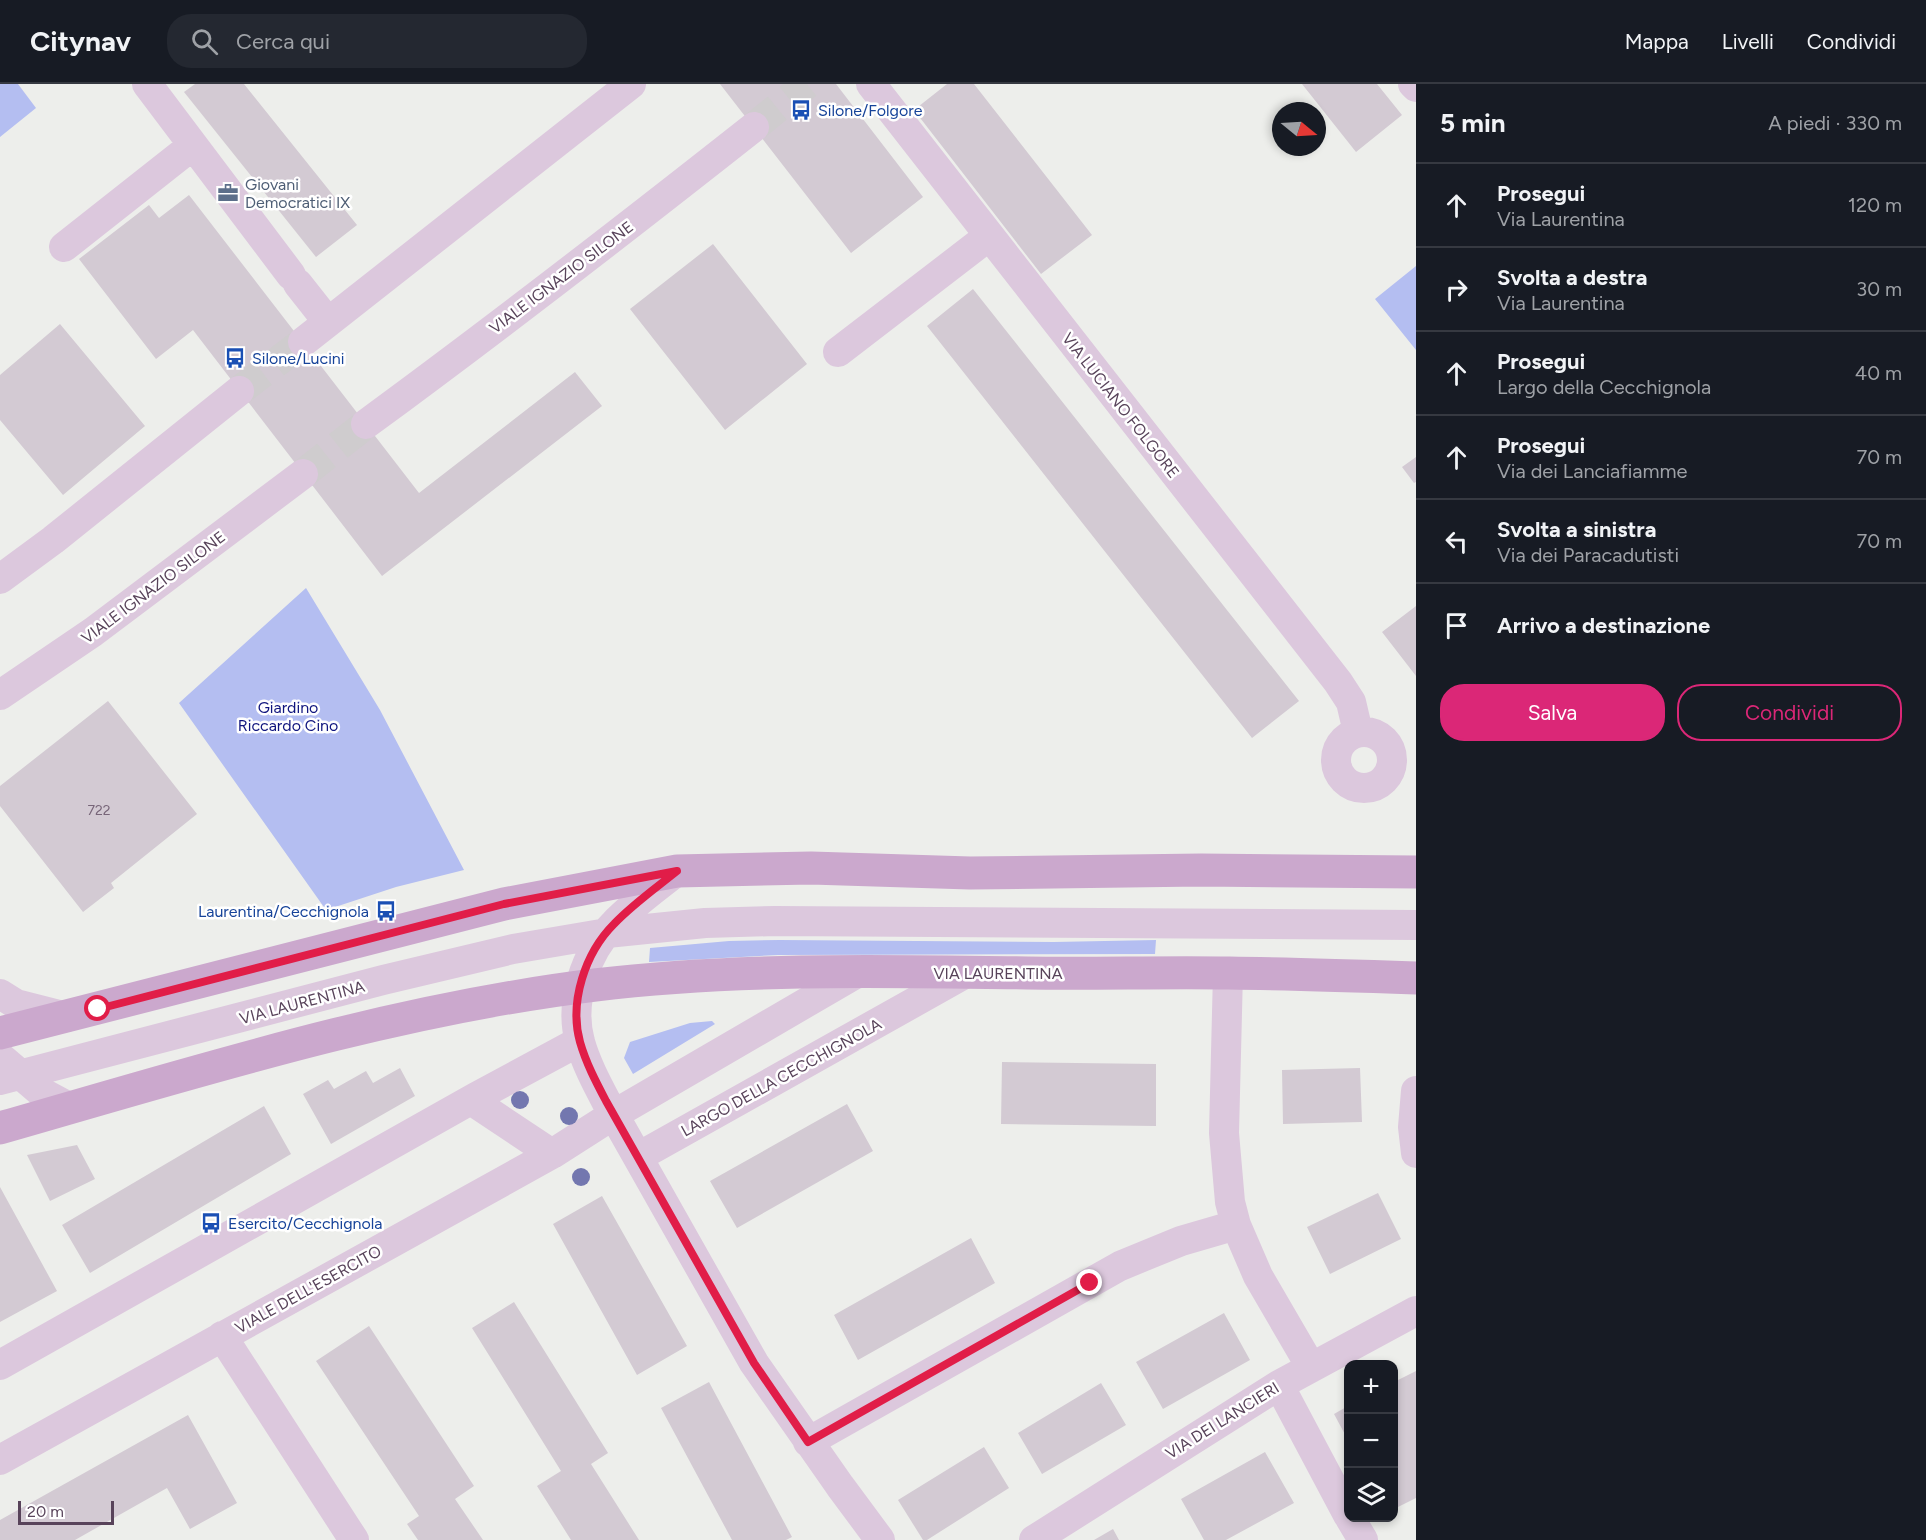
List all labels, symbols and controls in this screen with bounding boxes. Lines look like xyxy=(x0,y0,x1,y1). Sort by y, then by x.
search box xyxy=(167,14,587,68)
text: Citynav xyxy=(30,24,131,58)
icon: search xyxy=(188,25,221,58)
text: Cerca qui xyxy=(236,28,330,55)
text: Mappa xyxy=(1625,29,1689,54)
text: Livelli xyxy=(1722,29,1774,54)
text: Condividi xyxy=(1807,29,1896,54)
bus stop icon: Silone/Folgore xyxy=(789,98,813,122)
place label: Silone/Folgore xyxy=(818,101,923,120)
north arrow xyxy=(1272,102,1326,156)
text: 5 min xyxy=(1440,107,1506,139)
text: A piedi · 330 m xyxy=(1768,111,1902,135)
place label: Giovani Democratici IX xyxy=(245,175,350,212)
text: Prosegui xyxy=(1497,180,1585,207)
office icon: Giovani Democratici IX xyxy=(216,181,240,205)
icon: ahead xyxy=(1440,189,1473,222)
text: 120 m xyxy=(1848,193,1902,217)
text: Via Laurentina xyxy=(1497,207,1625,231)
street label: VIALE IGNAZIO SILONE xyxy=(486,217,637,338)
text: Svolta a destra xyxy=(1497,264,1647,291)
icon: right xyxy=(1440,273,1473,306)
text: 30 m xyxy=(1856,277,1902,301)
text: Via Laurentina xyxy=(1497,291,1625,315)
street label: VIA LUCIANO FOLGORE xyxy=(1058,329,1183,482)
bus stop icon: Silone/Lucini xyxy=(223,346,247,370)
text: Prosegui xyxy=(1497,348,1585,375)
place label: Silone/Lucini xyxy=(252,349,344,368)
icon: ahead xyxy=(1440,357,1473,390)
text: 40 m xyxy=(1855,361,1902,385)
text: Largo della Cecchignola xyxy=(1497,375,1711,399)
text: Prosegui xyxy=(1497,432,1585,459)
icon: ahead xyxy=(1440,441,1473,474)
text: 70 m xyxy=(1856,445,1902,469)
text: Via dei Lanciafiamme xyxy=(1497,459,1687,483)
text: Svolta a sinistra xyxy=(1497,516,1656,543)
icon: left xyxy=(1440,525,1473,558)
street label: VIALE IGNAZIO SILONE xyxy=(78,527,229,648)
text: 70 m xyxy=(1856,529,1902,553)
text: Via dei Paracadutisti xyxy=(1497,543,1679,567)
icon: arrive xyxy=(1440,609,1473,642)
text: Arrivo a destinazione xyxy=(1497,612,1710,639)
button: Salva xyxy=(1440,684,1665,741)
button: Condividi xyxy=(1677,684,1902,741)
park label: Giardino Riccardo Cino xyxy=(238,698,338,735)
house number: 722 xyxy=(87,802,111,819)
bus stop icon: Laurentina/Cecchignola xyxy=(374,899,398,923)
place label: Laurentina/Cecchignola xyxy=(198,902,369,921)
street label: VIA LAURENTINA xyxy=(934,964,1063,983)
street label: VIA LAURENTINA xyxy=(237,977,367,1028)
route start xyxy=(84,995,110,1021)
street label: LARGO DELLA CECCHIGNOLA xyxy=(678,1014,885,1141)
bus stop icon: Esercito/Cecchignola xyxy=(199,1211,223,1235)
place label: Esercito/Cecchignola xyxy=(228,1214,382,1233)
street label: VIALE DELL'ESERCITO xyxy=(232,1241,385,1338)
route end xyxy=(1076,1269,1102,1295)
map controls xyxy=(1344,1360,1398,1522)
button: + xyxy=(1344,1360,1398,1414)
street label: VIA DEI LANCIERI xyxy=(1162,1378,1283,1463)
button: − xyxy=(1344,1414,1398,1468)
button: layers xyxy=(1344,1468,1398,1522)
scale bar xyxy=(18,1498,114,1526)
text: 20 m xyxy=(27,1502,64,1521)

